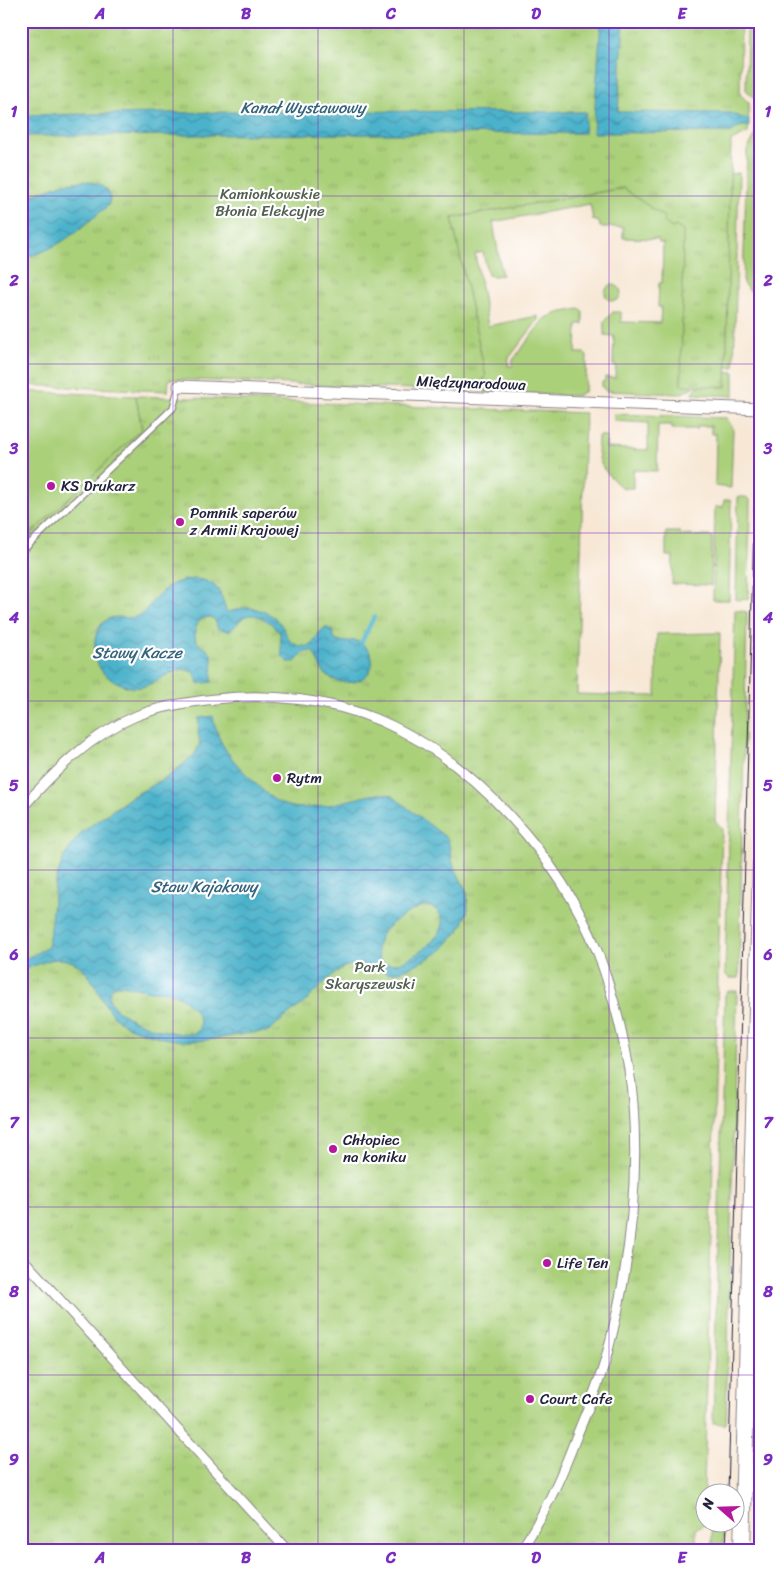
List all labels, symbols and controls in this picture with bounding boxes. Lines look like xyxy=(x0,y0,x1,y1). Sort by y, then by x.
text: A xyxy=(94,0,105,28)
text: B xyxy=(241,0,252,28)
text: C xyxy=(385,0,397,28)
text: D xyxy=(531,0,541,28)
text: E xyxy=(678,0,688,28)
water label: Kanał Wystawowy xyxy=(241,93,368,122)
text: 1 xyxy=(11,97,18,126)
text: 1 xyxy=(765,97,772,126)
park label: Kamionkowskie Błonia Elekcyjne xyxy=(215,181,325,224)
text: 2 xyxy=(8,266,19,295)
text: 2 xyxy=(762,266,773,295)
street label: Międzynarodowa xyxy=(416,368,527,398)
text: 3 xyxy=(9,434,19,463)
text: 3 xyxy=(763,434,773,463)
place label: KS Drukarz xyxy=(61,473,136,499)
marker: KS Drukarz xyxy=(45,480,57,492)
place label: Pomnik saperów z Armii Krajowej xyxy=(189,500,299,543)
marker: Pomnik saperów z Armii Krajowej xyxy=(174,516,186,528)
text: 4 xyxy=(8,603,19,632)
text: 4 xyxy=(762,603,773,632)
water label: Stawy Kacze xyxy=(92,638,184,667)
place label: Rytm xyxy=(287,765,322,791)
text: 5 xyxy=(9,771,19,800)
text: 5 xyxy=(763,771,773,800)
marker: Rytm xyxy=(271,772,283,784)
water label: Staw Kajakowy xyxy=(151,872,260,901)
text: 6 xyxy=(8,940,19,969)
text: 6 xyxy=(762,940,773,969)
park label: Park Skaryszewski xyxy=(325,954,416,997)
text: 7 xyxy=(9,1108,20,1137)
text: 7 xyxy=(763,1108,774,1137)
place label: Chłopiec na koniku xyxy=(343,1127,406,1170)
marker: Chłopiec na koniku xyxy=(327,1143,339,1155)
place label: Life Ten xyxy=(557,1250,608,1276)
marker: Life Ten xyxy=(541,1257,553,1269)
text: 8 xyxy=(8,1277,19,1306)
text: 8 xyxy=(762,1277,773,1306)
place label: Court Cafe xyxy=(540,1386,613,1412)
marker: Court Cafe xyxy=(524,1393,536,1405)
text: 9 xyxy=(9,1445,19,1474)
text: 9 xyxy=(763,1445,773,1474)
north arrow xyxy=(694,1484,744,1534)
text: N xyxy=(695,1495,722,1513)
text: A xyxy=(94,1543,105,1571)
text: B xyxy=(241,1543,252,1571)
text: C xyxy=(385,1543,397,1571)
text: D xyxy=(531,1543,541,1571)
text: E xyxy=(678,1543,688,1571)

